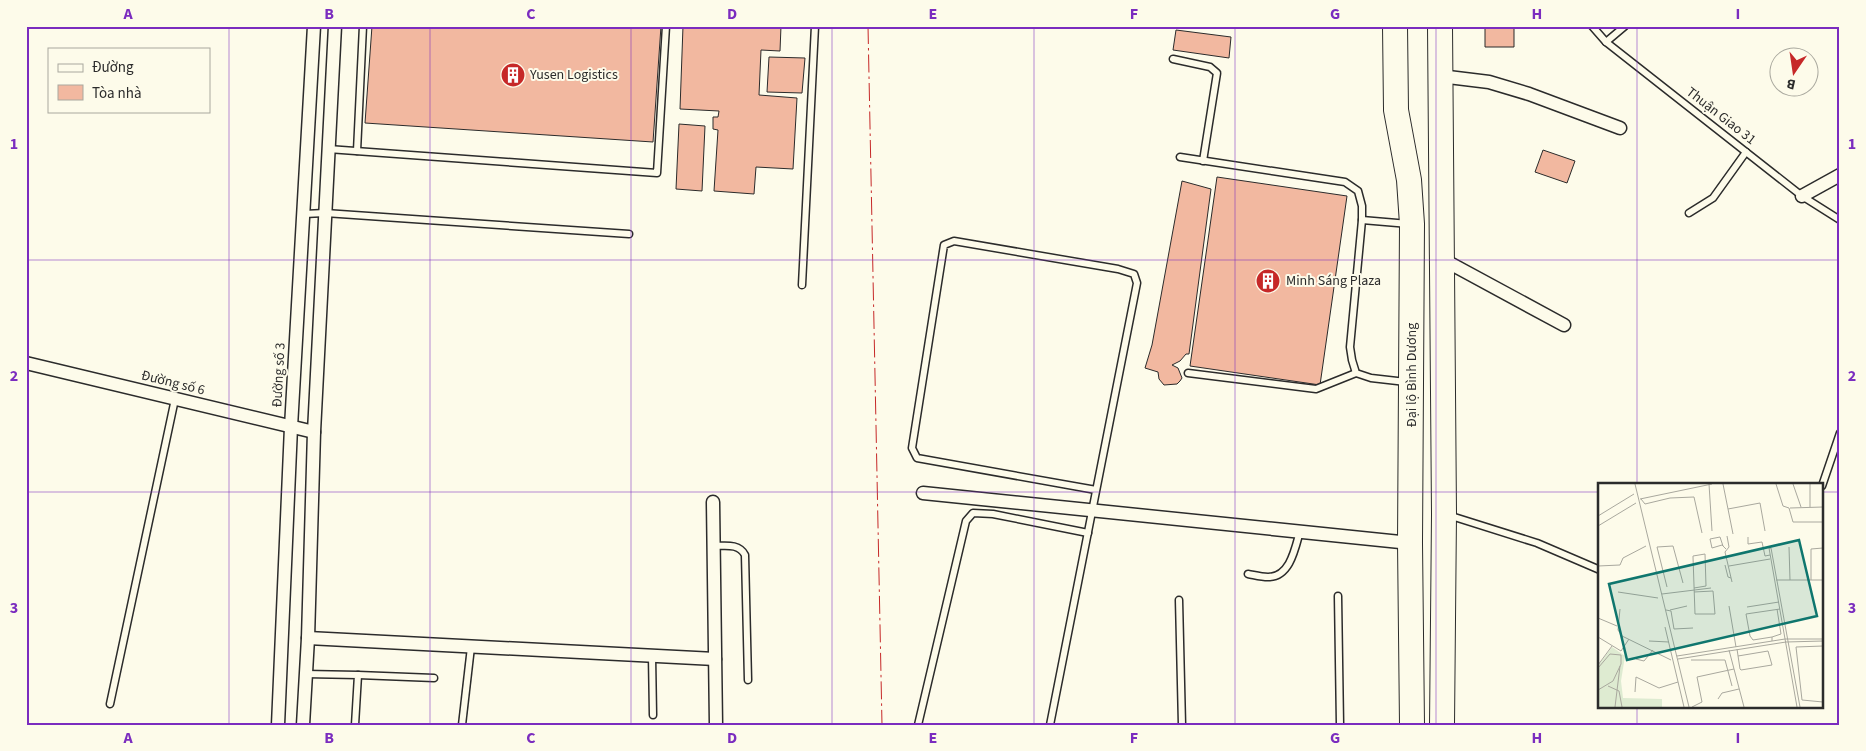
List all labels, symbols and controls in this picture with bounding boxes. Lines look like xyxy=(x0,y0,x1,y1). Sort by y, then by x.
text: A xyxy=(122,3,133,25)
text: B xyxy=(324,3,334,25)
text: C xyxy=(526,3,536,25)
text: D xyxy=(727,3,737,25)
text: E xyxy=(929,3,937,25)
text: F xyxy=(1130,3,1138,25)
text: G xyxy=(1330,3,1340,25)
text: H xyxy=(1532,3,1542,25)
text: I xyxy=(1736,3,1740,25)
legend xyxy=(48,48,210,112)
north arrow xyxy=(1768,48,1818,98)
text: Đường xyxy=(92,57,134,78)
building icon: Yusen Logistics xyxy=(500,62,526,88)
place label: Yusen Logistics xyxy=(529,65,618,85)
text: B xyxy=(1784,73,1798,94)
street label: Thuận Giao 31 xyxy=(1682,82,1760,150)
text: Tòa nhà xyxy=(92,83,141,104)
text: 1 xyxy=(10,133,18,155)
text: 1 xyxy=(1848,133,1856,155)
building icon: Minh Sáng Plaza xyxy=(1255,268,1281,294)
place label: Minh Sáng Plaza xyxy=(1286,271,1381,291)
street label: Đại lộ Bình Dương xyxy=(1402,323,1422,427)
street label: Đường số 3 xyxy=(267,342,291,408)
text: 2 xyxy=(10,365,18,387)
street label: Đường số 6 xyxy=(139,365,207,401)
text: 2 xyxy=(1848,365,1856,387)
inset map xyxy=(1598,483,1824,708)
text: 3 xyxy=(10,597,18,619)
text: 3 xyxy=(1848,597,1856,619)
text: A xyxy=(122,727,133,749)
text: B xyxy=(324,727,334,749)
text: C xyxy=(526,727,536,749)
text: D xyxy=(727,727,737,749)
text: E xyxy=(929,727,937,749)
text: F xyxy=(1130,727,1138,749)
text: G xyxy=(1330,727,1340,749)
text: H xyxy=(1532,727,1542,749)
text: I xyxy=(1736,727,1740,749)

